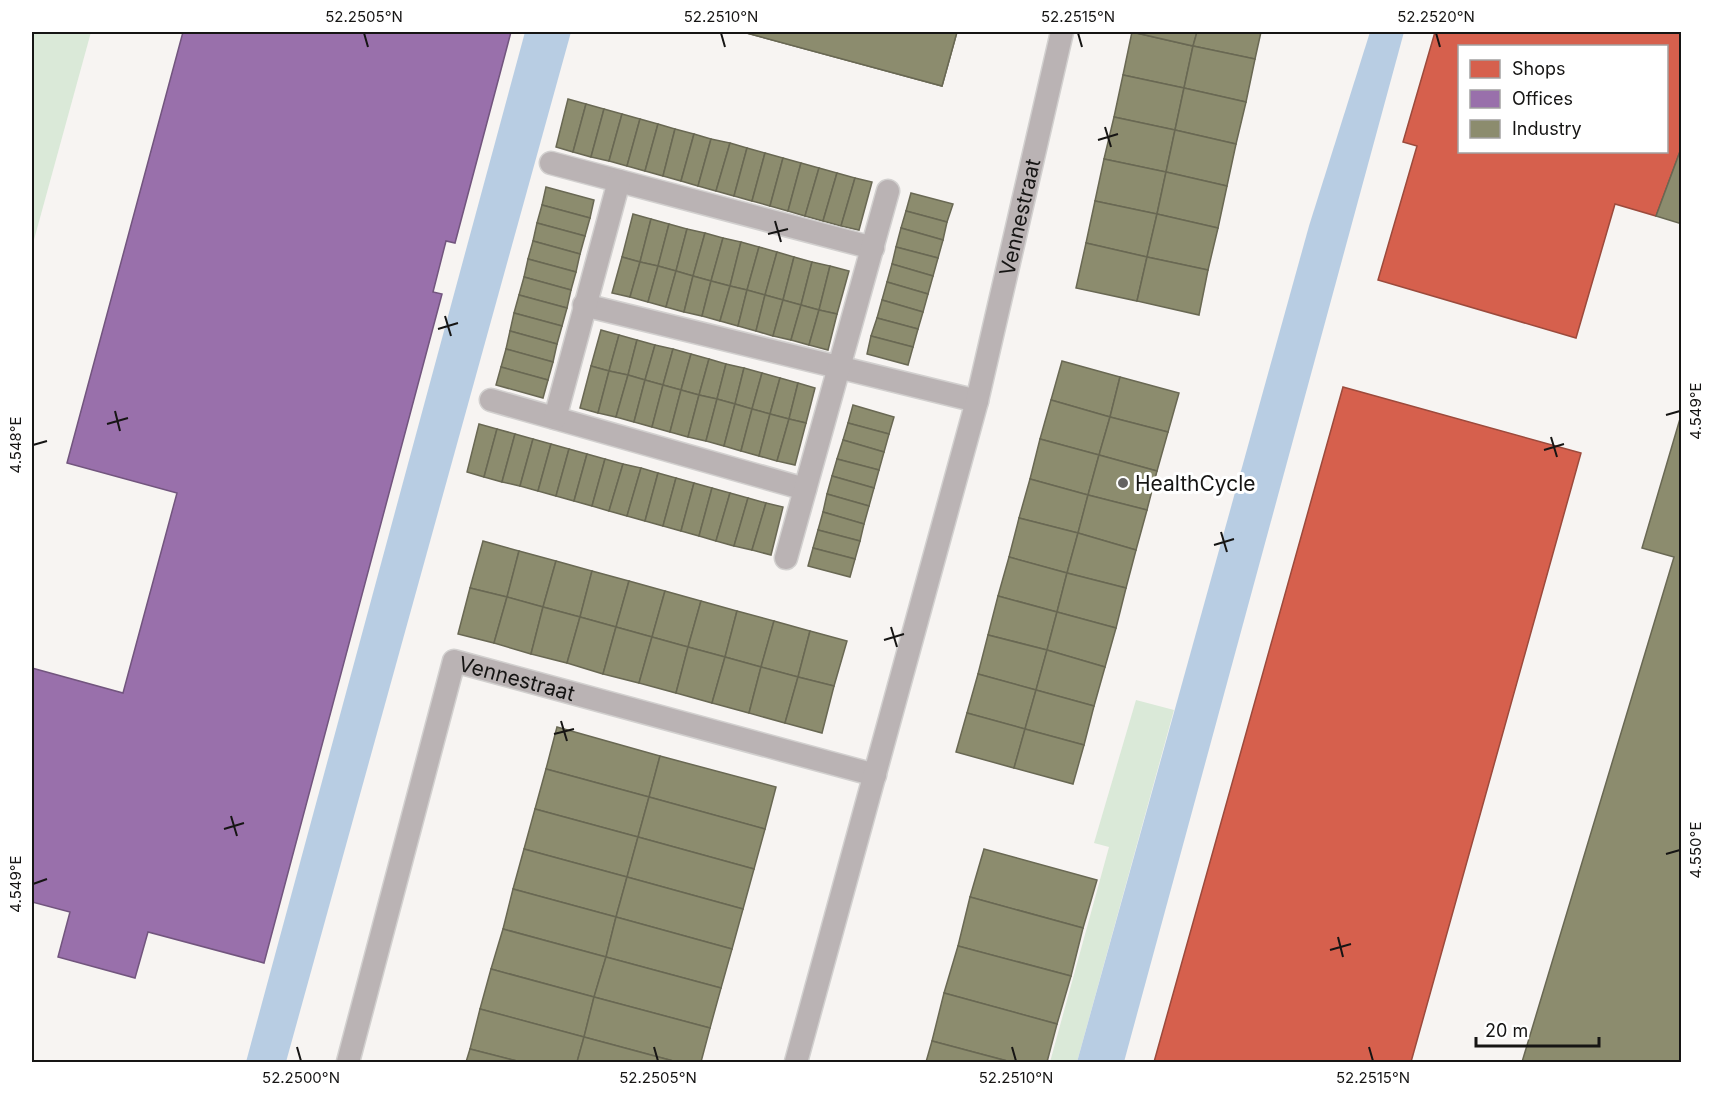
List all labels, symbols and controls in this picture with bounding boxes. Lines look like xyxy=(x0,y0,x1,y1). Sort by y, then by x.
text: 52.2505°N xyxy=(325,7,403,26)
text: 52.2510°N xyxy=(684,7,758,26)
text: 52.2515°N xyxy=(1041,7,1115,26)
text: 52.2520°N xyxy=(1397,7,1475,26)
legend xyxy=(1458,45,1668,153)
text: Shops xyxy=(1512,58,1566,79)
text: Offices xyxy=(1512,88,1573,109)
text: Industry xyxy=(1512,118,1582,139)
street label: Vennestraat xyxy=(994,156,1045,278)
text: 4.549°E xyxy=(1686,382,1705,440)
text: 4.548°E xyxy=(6,416,25,474)
place label: HealthCycle xyxy=(1135,471,1256,496)
marker: HealthCycle xyxy=(1116,476,1130,490)
street label: Vennestraat xyxy=(456,650,578,706)
text: 4.550°E xyxy=(1686,822,1705,878)
text: 4.549°E xyxy=(6,855,25,913)
scale bar xyxy=(1476,1010,1599,1048)
text: 20 m xyxy=(1485,1020,1528,1041)
text: 52.2500°N xyxy=(262,1068,340,1087)
text: 52.2505°N xyxy=(619,1068,697,1087)
text: 52.2510°N xyxy=(979,1068,1053,1087)
text: 52.2515°N xyxy=(1336,1068,1410,1087)

